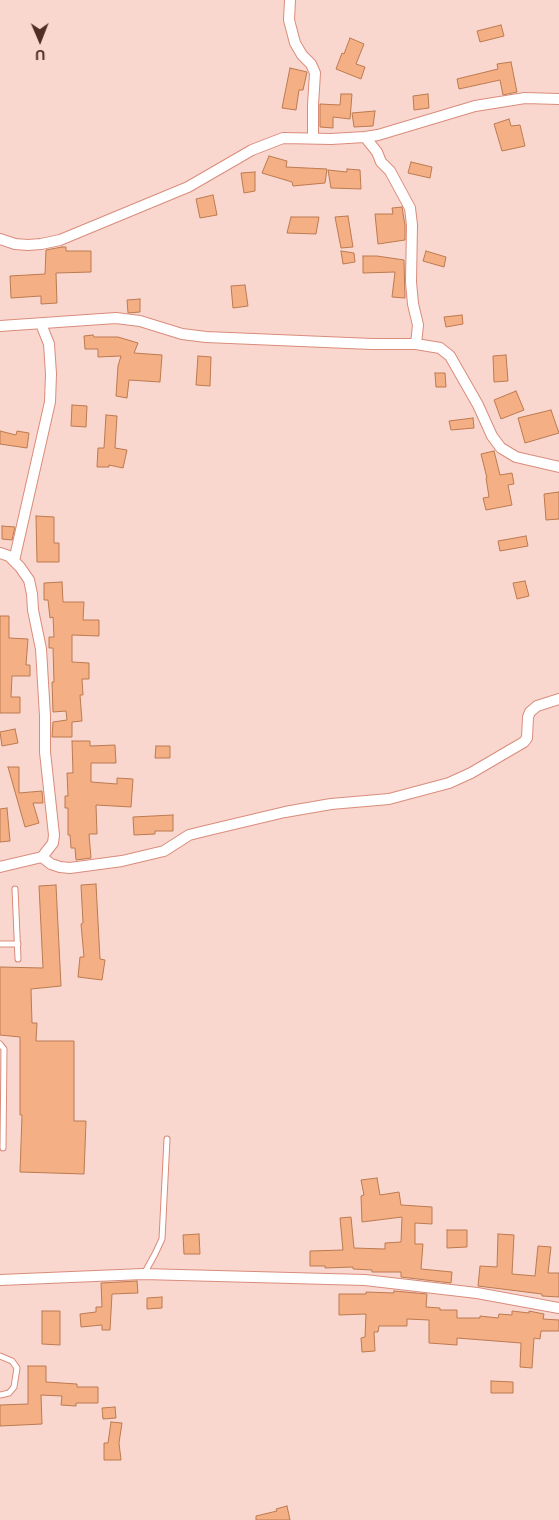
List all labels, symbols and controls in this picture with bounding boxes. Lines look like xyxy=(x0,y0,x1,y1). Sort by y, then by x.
north arrow xyxy=(15,15,65,65)
text: U xyxy=(35,47,45,63)

